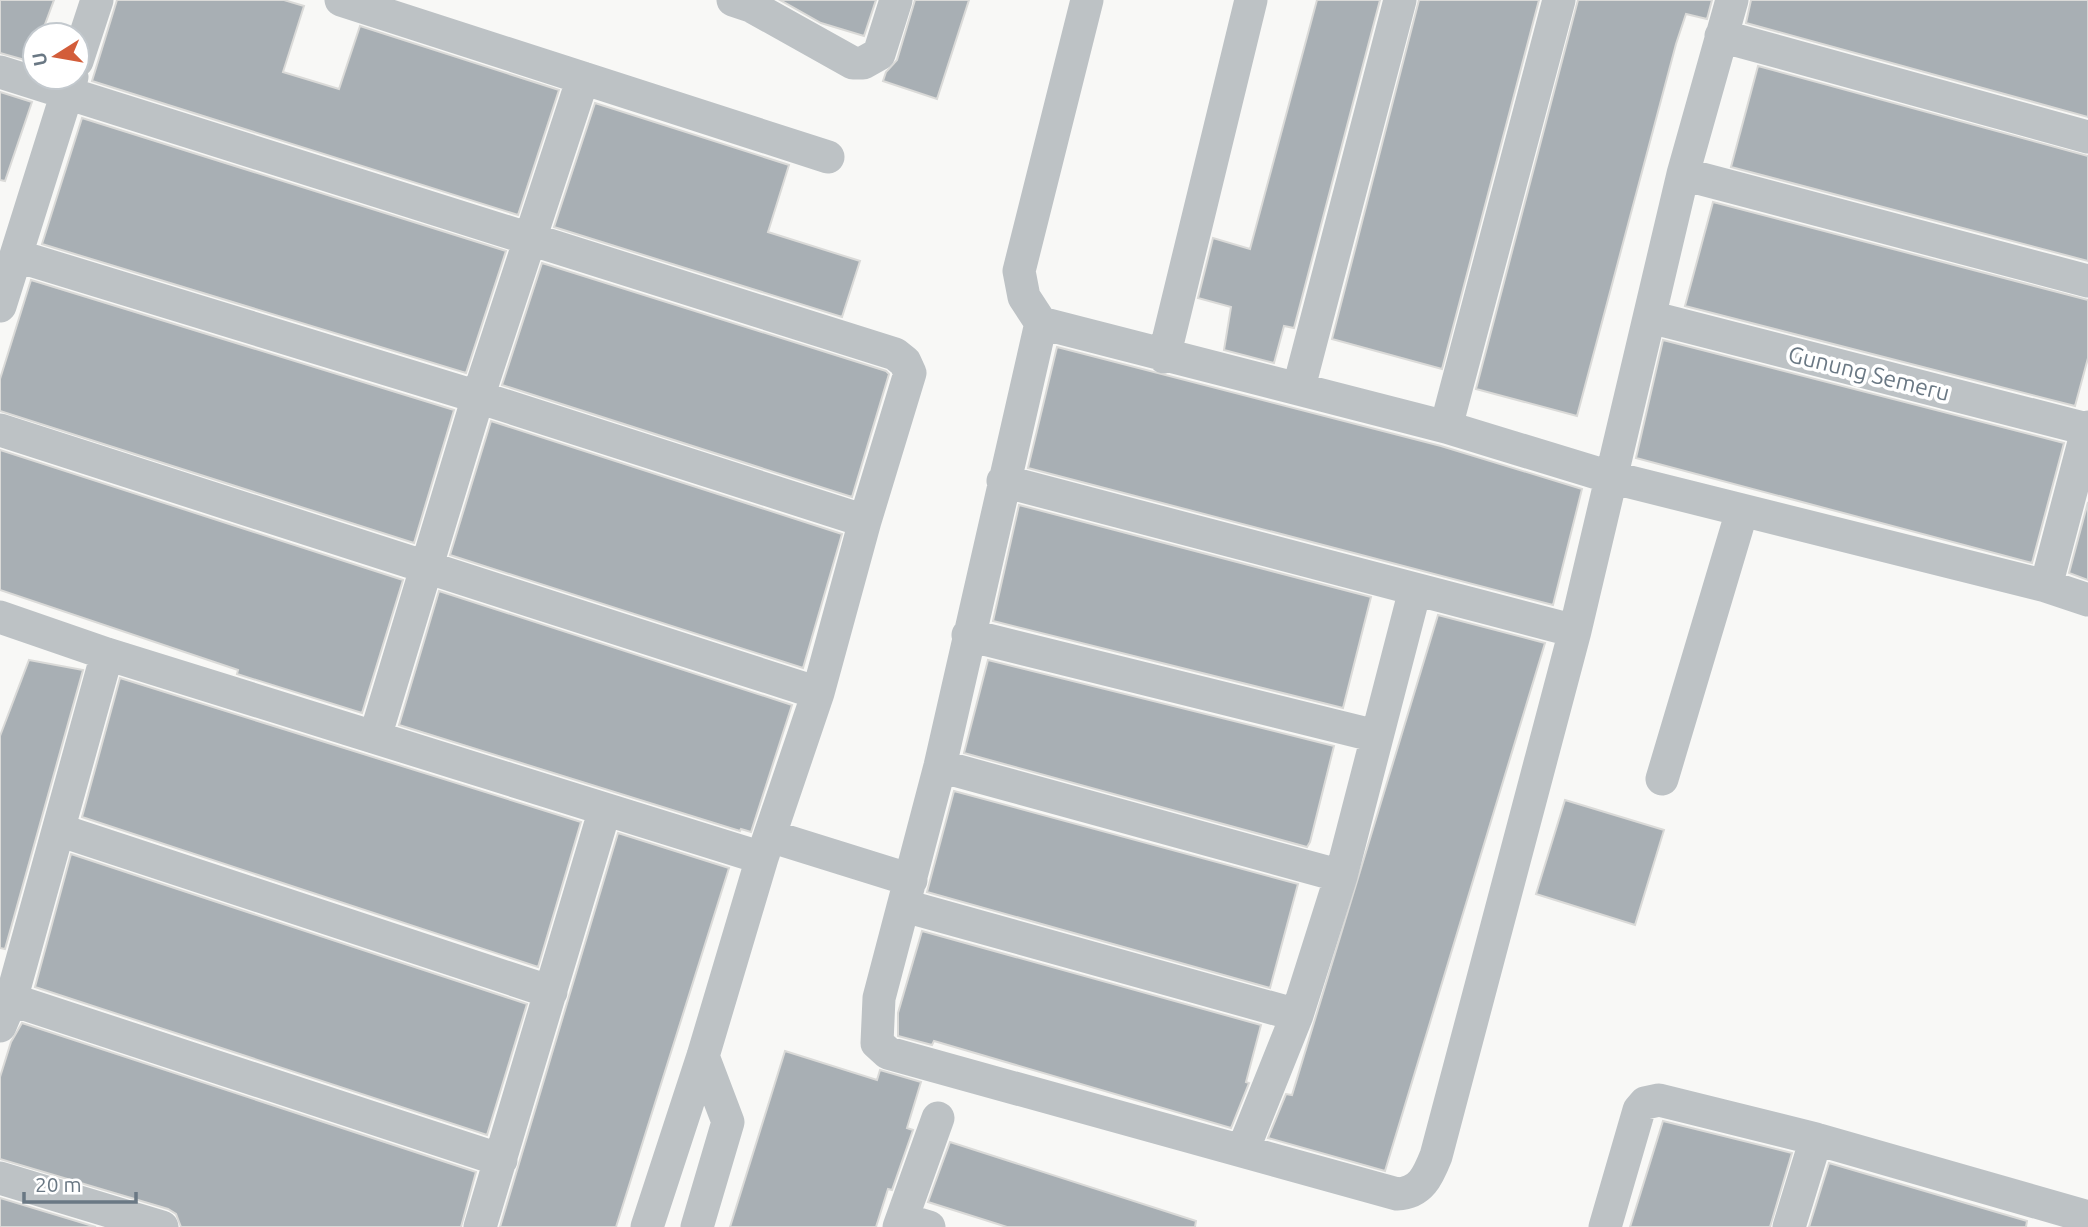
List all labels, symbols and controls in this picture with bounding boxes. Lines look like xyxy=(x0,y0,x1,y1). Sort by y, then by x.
north arrow xyxy=(21,21,91,91)
text: U xyxy=(27,51,51,68)
street label: Gunung Semeru xyxy=(1786,341,1952,405)
scale bar xyxy=(24,1160,136,1204)
text: 20 m xyxy=(35,1172,82,1196)

